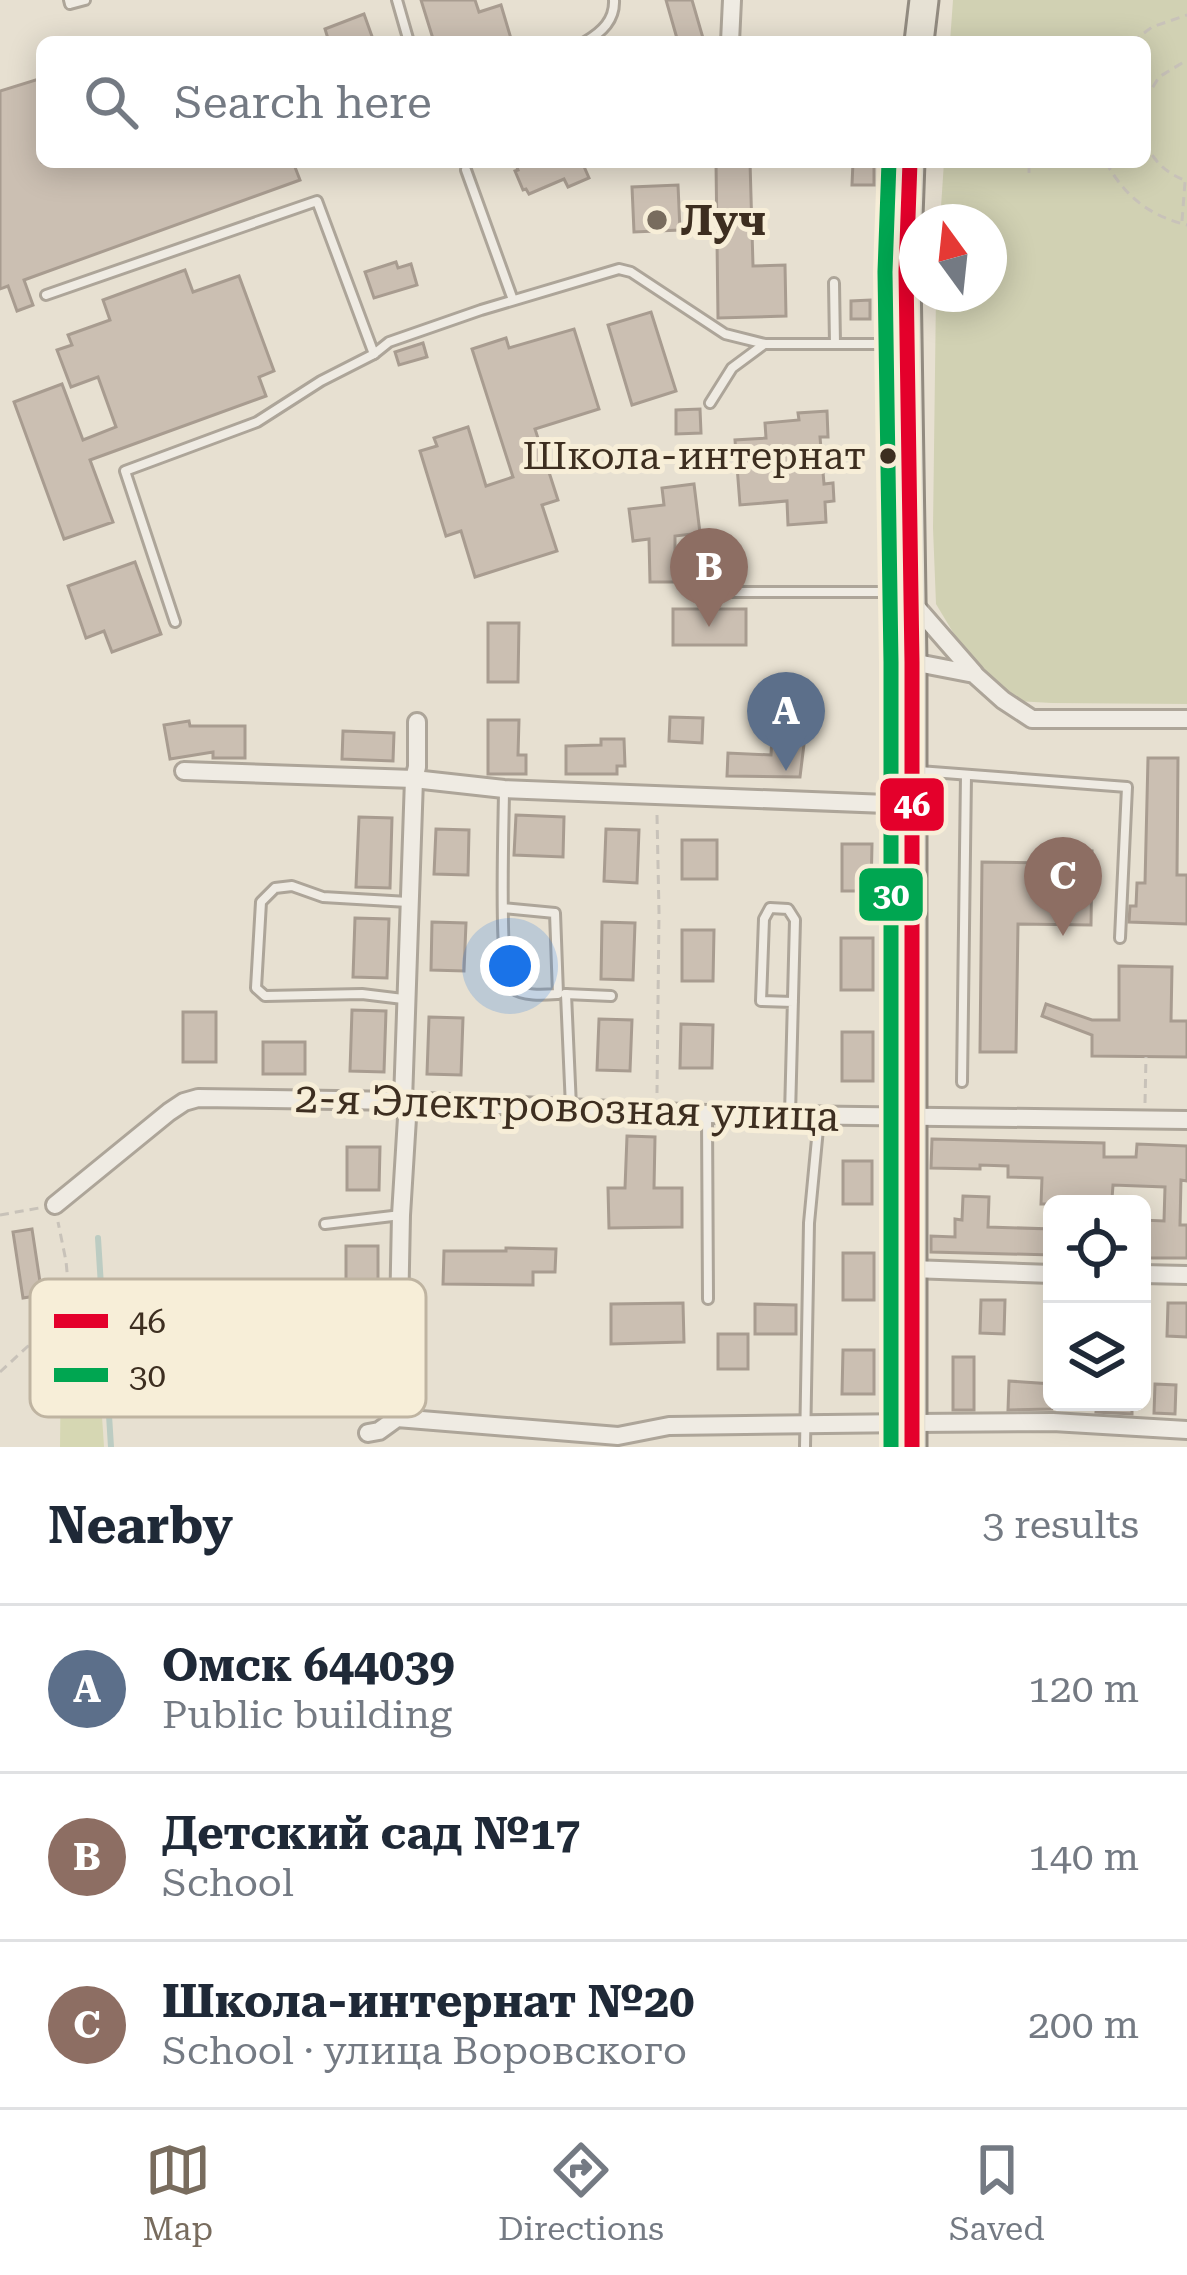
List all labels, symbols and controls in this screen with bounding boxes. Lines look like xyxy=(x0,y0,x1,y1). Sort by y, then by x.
search box xyxy=(36,36,1151,168)
icon: search xyxy=(78,69,144,135)
text: Search here xyxy=(174,76,432,129)
place label: Луч xyxy=(681,196,766,245)
north arrow xyxy=(899,204,1007,312)
marker: Луч xyxy=(644,207,670,233)
place label: Школа-интернат xyxy=(523,433,866,479)
marker: Школа-интернат xyxy=(877,445,899,467)
pin: B xyxy=(670,528,748,627)
pin: A xyxy=(747,672,825,771)
line badge: 46 xyxy=(878,776,946,833)
text: 46 xyxy=(894,785,930,824)
pin: C xyxy=(1024,837,1102,936)
line badge: 30 xyxy=(857,866,925,923)
text: 30 xyxy=(873,875,909,914)
your location xyxy=(480,936,540,996)
street label: 2-я Электровозная улица xyxy=(294,1073,840,1141)
map controls xyxy=(1043,1195,1151,1411)
button: locate xyxy=(1043,1195,1151,1303)
legend xyxy=(30,1279,426,1417)
text: 46 xyxy=(129,1302,166,1341)
button: layers xyxy=(1043,1303,1151,1411)
text: 30 xyxy=(129,1356,166,1395)
text: Nearby xyxy=(48,1496,233,1555)
text: 3 results xyxy=(982,1502,1139,1548)
text: Омск 644039 xyxy=(162,1639,455,1692)
text: A xyxy=(73,1666,101,1712)
text: 120 m xyxy=(1028,1666,1139,1712)
text: Public building xyxy=(162,1692,452,1738)
text: Детский сад №17 xyxy=(162,1807,580,1860)
text: B xyxy=(73,1834,101,1880)
text: 140 m xyxy=(1028,1834,1139,1880)
text: School xyxy=(162,1860,294,1906)
text: Школа-интернат №20 xyxy=(162,1975,694,2028)
text: C xyxy=(73,2002,101,2048)
text: 200 m xyxy=(1028,2002,1139,2048)
text: School · улица Воровского xyxy=(162,2028,687,2074)
tab: Map xyxy=(142,2137,213,2248)
tab: Directions xyxy=(498,2137,664,2248)
tab: Saved xyxy=(949,2137,1045,2248)

